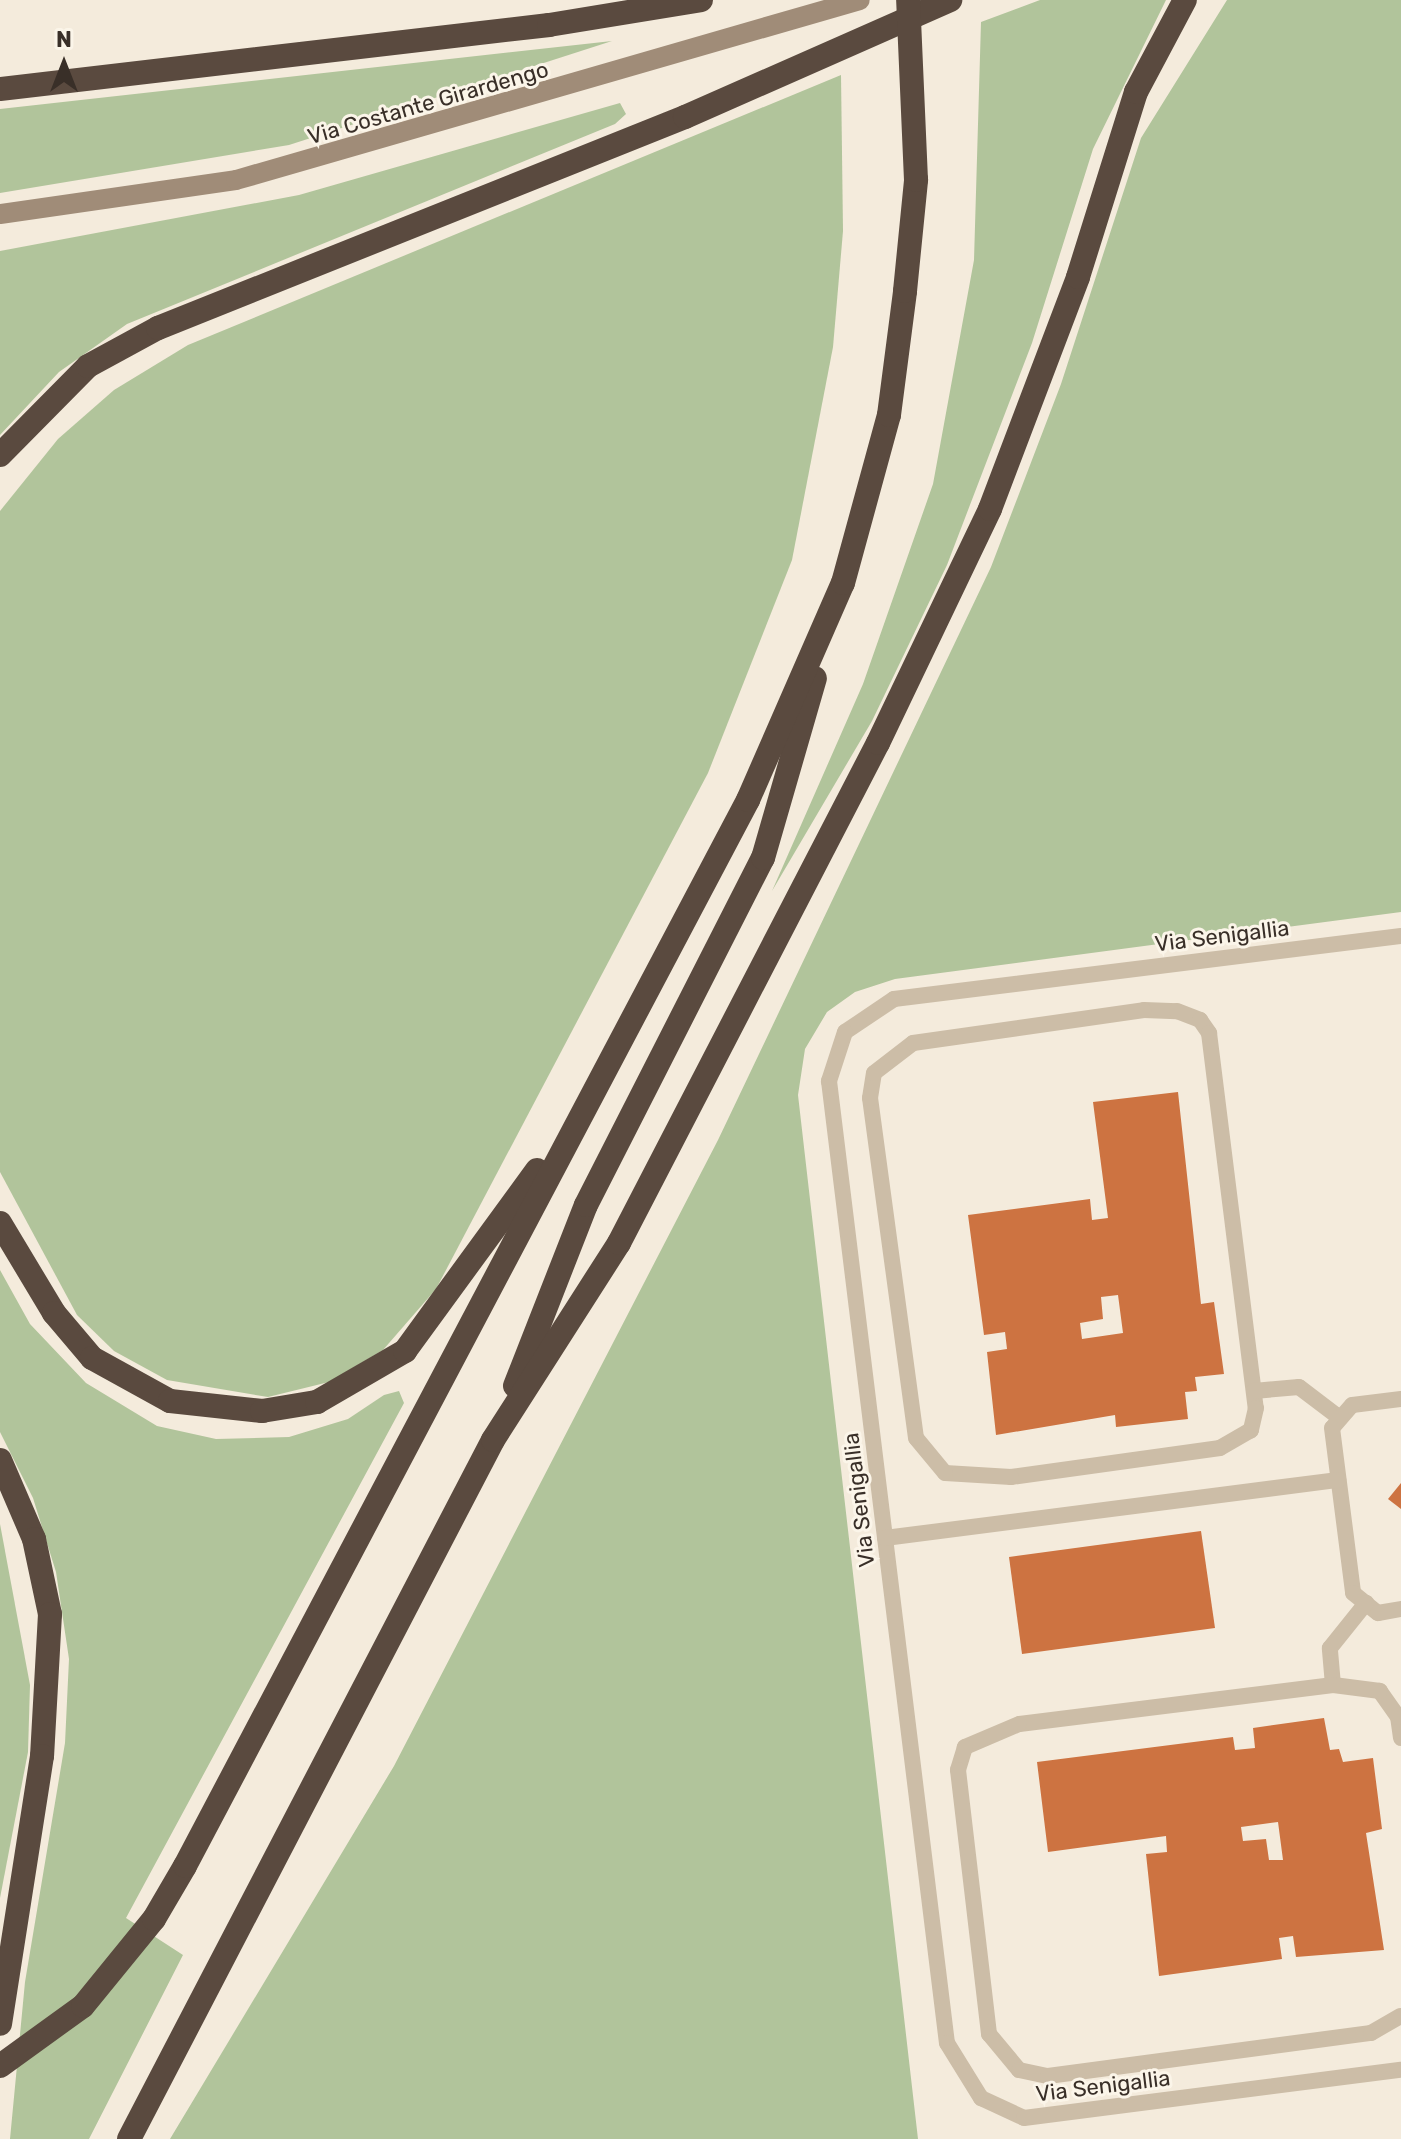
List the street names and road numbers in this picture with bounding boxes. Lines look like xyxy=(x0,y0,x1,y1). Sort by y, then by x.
street label: Via Costante Girardengo xyxy=(305,56,551,150)
street label: Via Senigallia xyxy=(1153,915,1291,957)
street label: Via Senigallia xyxy=(838,1431,880,1569)
street label: Via Senigallia xyxy=(1034,2065,1172,2107)

